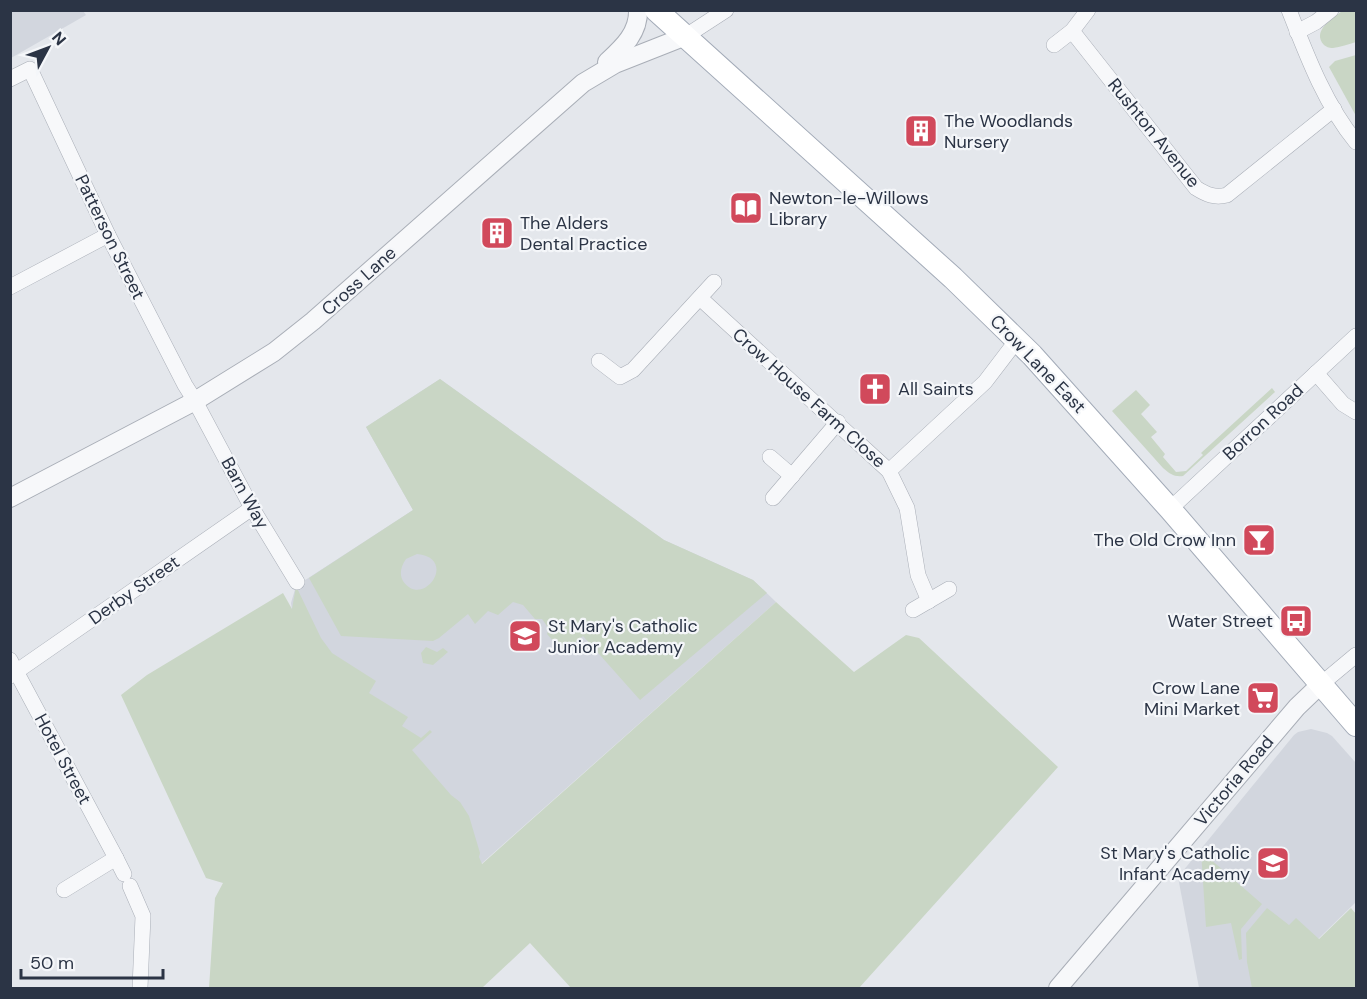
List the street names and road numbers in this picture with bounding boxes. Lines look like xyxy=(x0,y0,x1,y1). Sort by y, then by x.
street label: Rushton Avenue xyxy=(1102,73,1206,193)
street label: Patterson Street xyxy=(69,171,151,303)
street label: Cross Lane xyxy=(317,241,401,321)
street label: Crow Lane East xyxy=(985,309,1091,419)
street label: Crow House Farm Close xyxy=(727,323,891,473)
street label: Borron Road xyxy=(1217,378,1309,466)
street label: Barn Way xyxy=(215,453,275,533)
street label: Derby Street xyxy=(84,550,184,630)
street label: Hotel Street xyxy=(29,709,97,809)
street label: Victoria Road xyxy=(1189,731,1279,831)

